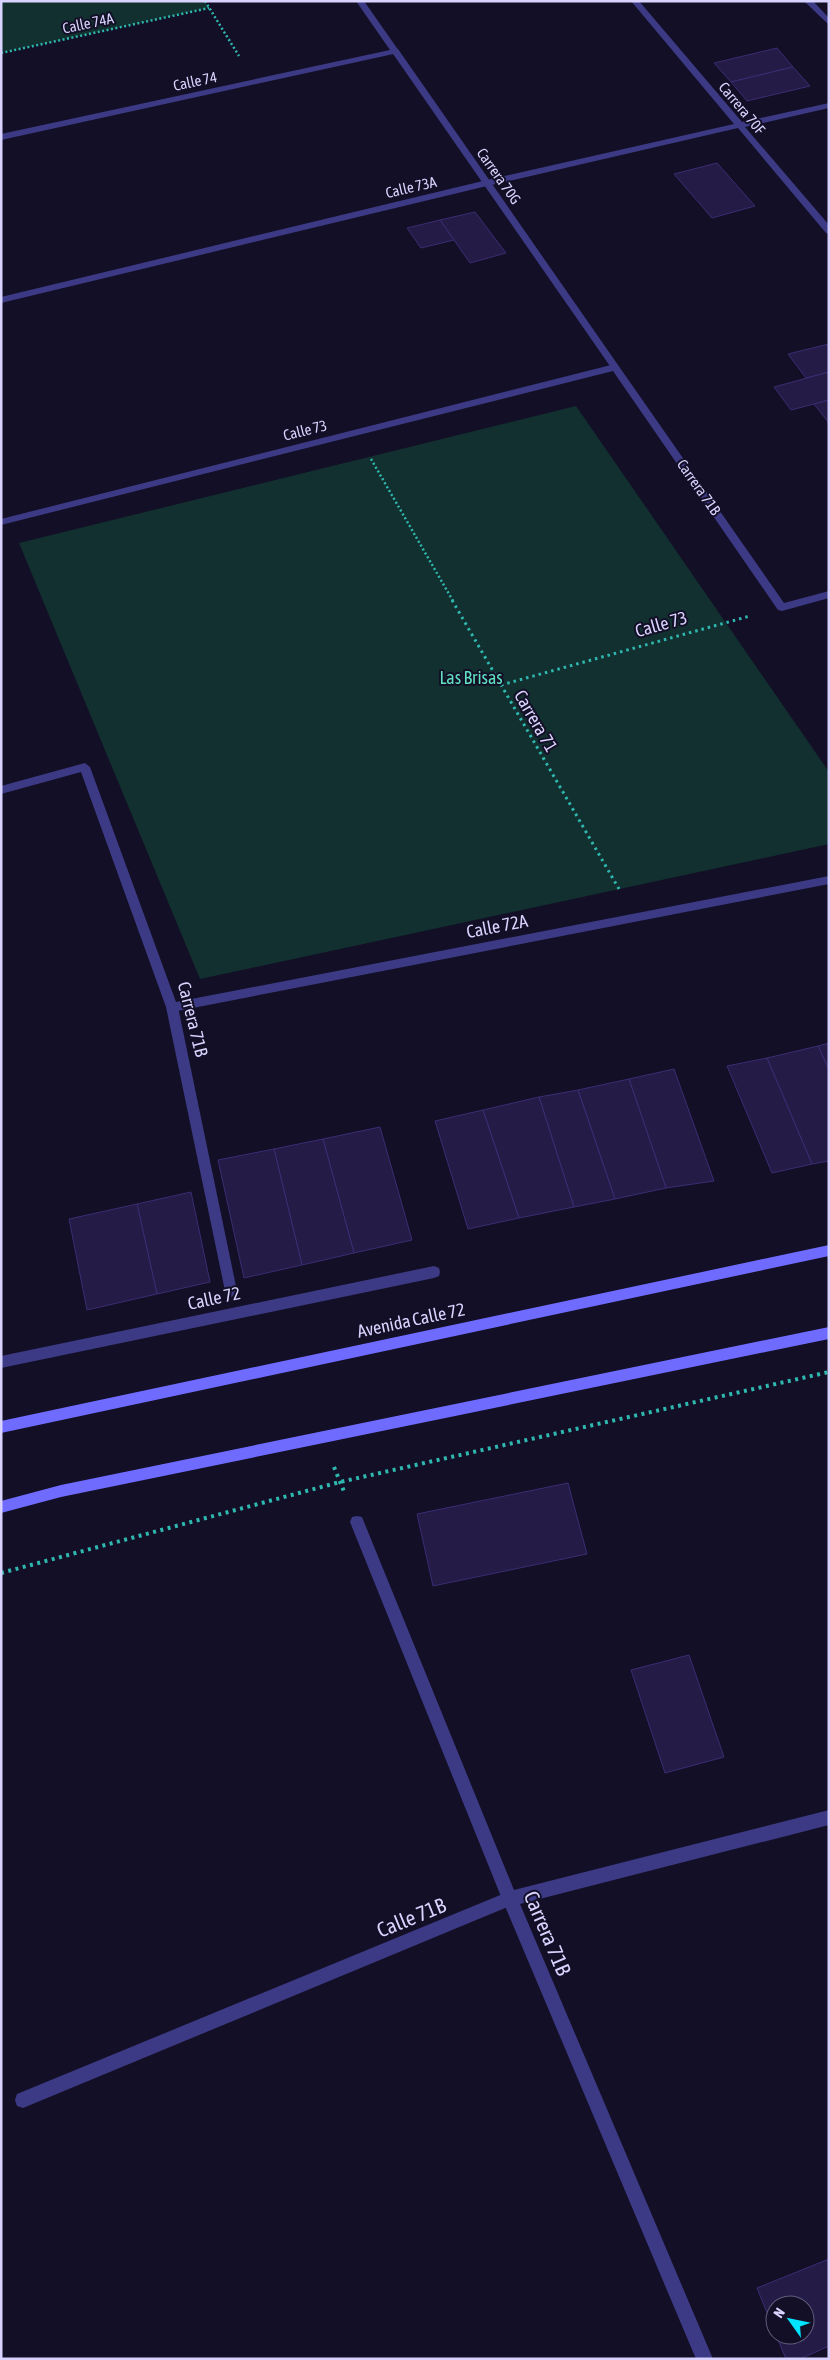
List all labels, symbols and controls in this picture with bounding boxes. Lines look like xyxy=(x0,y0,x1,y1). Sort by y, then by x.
street label: Calle 74A xyxy=(61,9,116,37)
street label: Calle 74 xyxy=(171,68,219,94)
street label: Carrera 70F xyxy=(715,79,769,137)
street label: Carrera 70G xyxy=(474,145,525,207)
street label: Calle 73A xyxy=(384,173,439,201)
street label: Calle 73 xyxy=(281,416,329,444)
street label: Carrera 71B xyxy=(674,456,724,518)
street label: Calle 73 xyxy=(632,607,690,641)
park label: Las Brisas xyxy=(439,667,503,688)
street label: Carrera 71 xyxy=(510,686,562,756)
street label: Calle 72A xyxy=(464,910,530,942)
street label: Carrera 71B xyxy=(174,979,213,1059)
street label: Calle 72 xyxy=(186,1282,242,1314)
street label: Avenida Calle 72 xyxy=(355,1298,467,1342)
street label: Carrera 71B xyxy=(520,1887,577,1979)
street label: Calle 71B xyxy=(373,1892,449,1942)
north arrow xyxy=(765,2295,815,2345)
text: N xyxy=(770,2305,788,2321)

